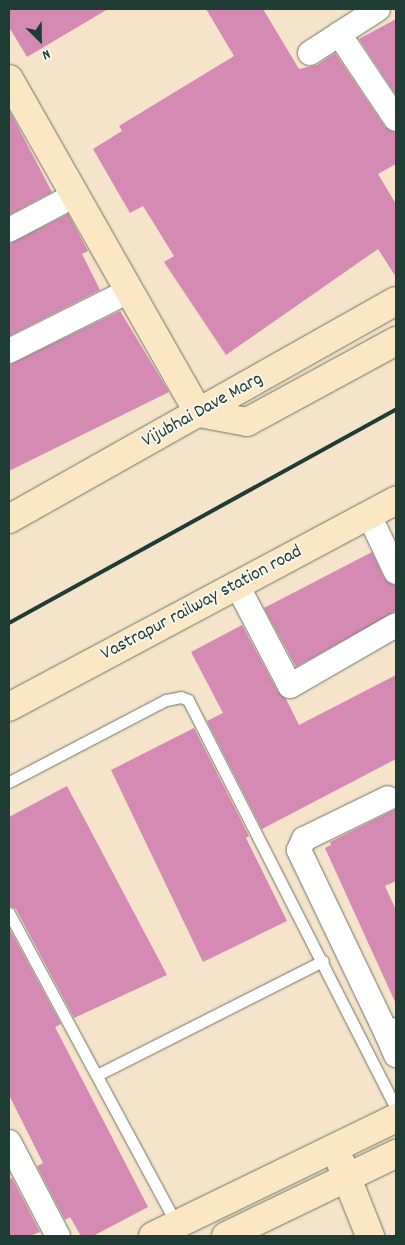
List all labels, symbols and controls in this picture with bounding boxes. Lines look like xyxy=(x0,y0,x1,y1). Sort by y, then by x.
north arrow xyxy=(15,15,65,65)
text: N xyxy=(39,43,53,64)
street label: Vijubhai Dave Marg xyxy=(139,368,267,454)
street label: Vastrapur railway station road xyxy=(98,541,306,667)

